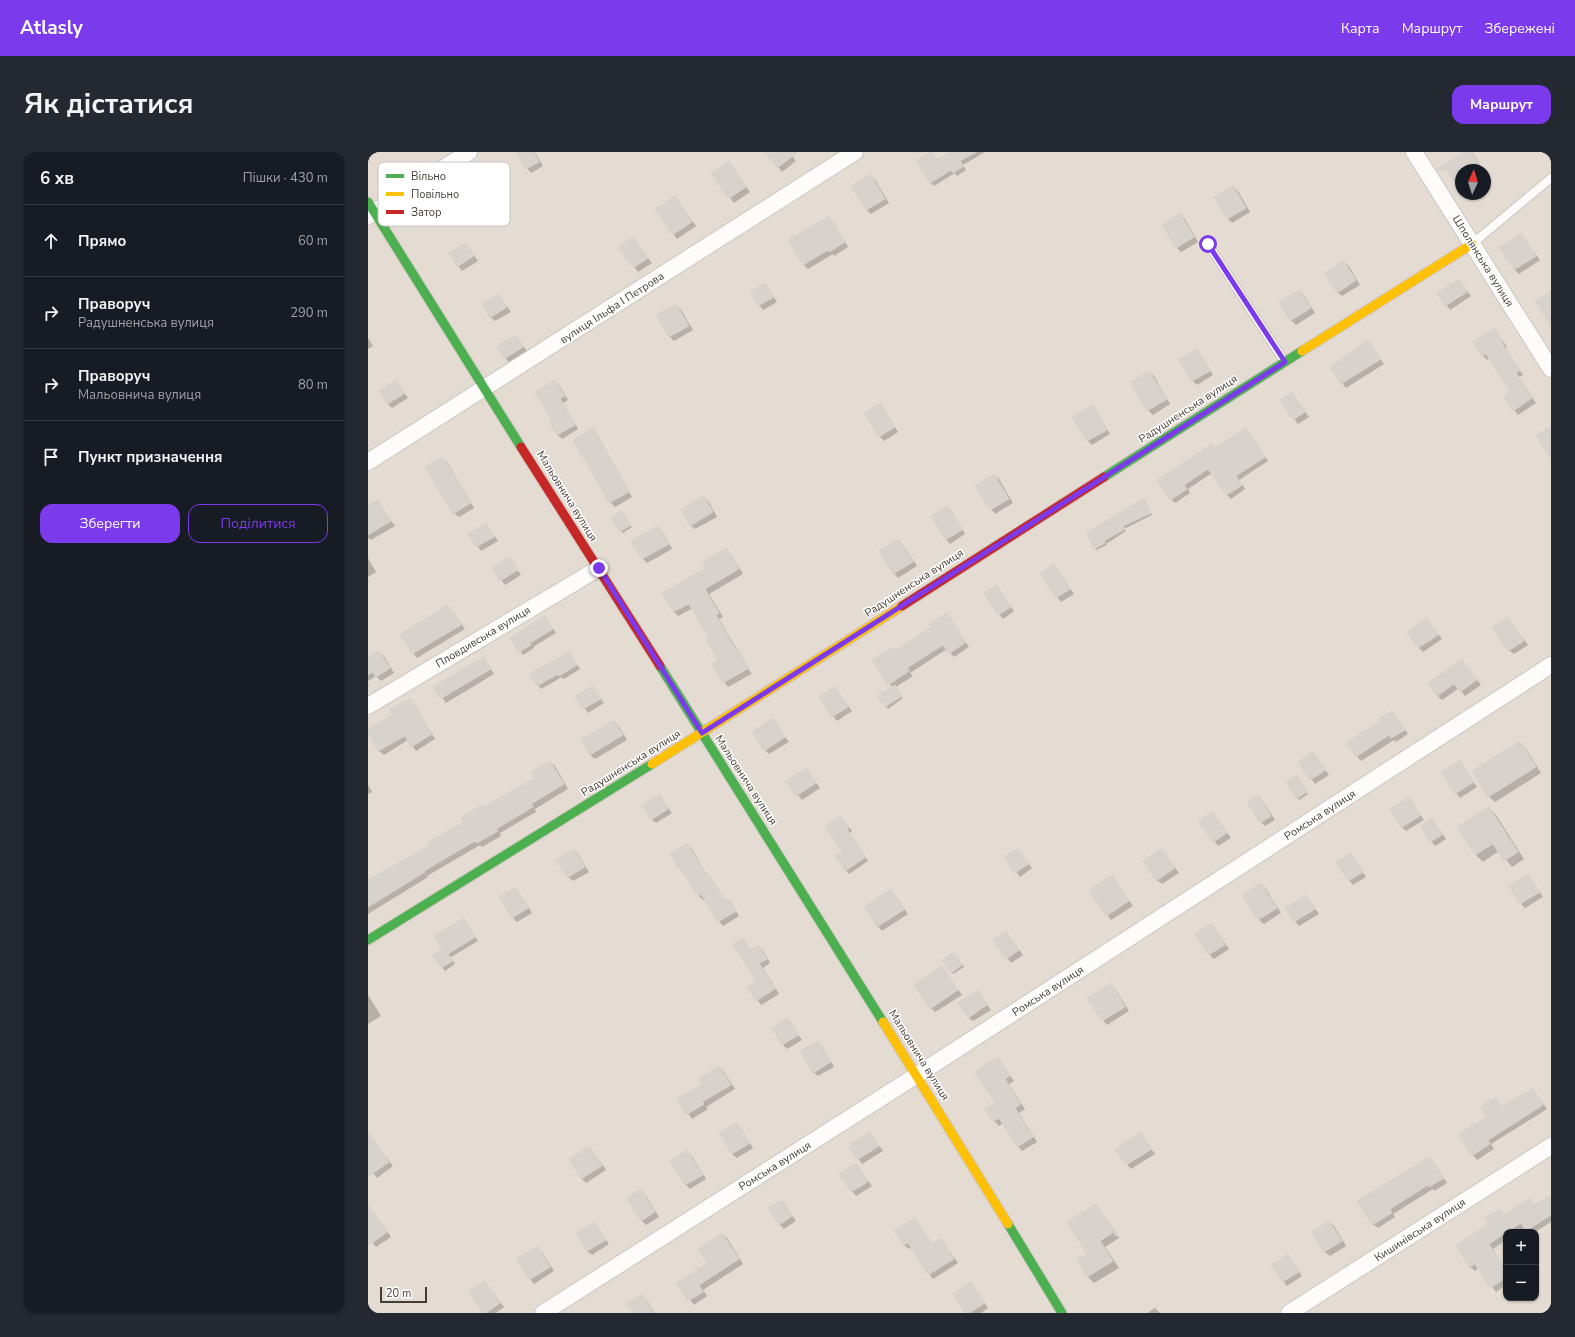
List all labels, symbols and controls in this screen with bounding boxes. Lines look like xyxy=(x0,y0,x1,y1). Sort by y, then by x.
text: Atlasly xyxy=(20,15,83,41)
text: Карта xyxy=(1341,19,1380,38)
text: Маршрут xyxy=(1402,19,1462,38)
text: Збережені xyxy=(1484,19,1555,38)
text: Як дістатися xyxy=(24,85,193,123)
button: Маршрут xyxy=(1452,85,1551,124)
legend xyxy=(378,162,510,226)
north arrow xyxy=(1455,164,1491,200)
text: 6 хв xyxy=(40,167,74,190)
text: Пішки · 430 m xyxy=(243,169,328,187)
text: Вільно xyxy=(411,169,446,184)
text: Повільно xyxy=(411,187,459,202)
text: Затор xyxy=(411,205,442,220)
street label: Шполянська вулиця xyxy=(1449,212,1517,310)
icon: ahead xyxy=(40,230,62,252)
text: Прямо xyxy=(78,231,126,251)
text: 60 m xyxy=(298,232,328,250)
route start xyxy=(1199,235,1217,253)
street label: вулиця Ільфа І Петрова xyxy=(557,269,667,347)
text: Праворуч xyxy=(78,294,150,314)
icon: right xyxy=(40,302,62,324)
text: 290 m xyxy=(290,304,328,322)
text: Радушненська вулиця xyxy=(78,314,214,332)
text: Праворуч xyxy=(78,366,150,386)
street label: Радушненська вулиця xyxy=(1136,371,1240,447)
icon: right xyxy=(40,374,62,396)
text: 80 m xyxy=(298,376,328,394)
text: Мальовнича вулиця xyxy=(78,386,201,404)
icon: arrive xyxy=(40,446,62,468)
text: Пункт призначення xyxy=(78,447,223,467)
street label: Мальовнича вулиця xyxy=(533,448,601,544)
button: Зберегти xyxy=(40,504,180,543)
button: Поділитися xyxy=(188,504,328,543)
street label: Радушненська вулиця xyxy=(862,545,966,621)
route end xyxy=(590,559,608,577)
street label: Пловдивська вулиця xyxy=(433,603,533,671)
street label: Радушненська вулиця xyxy=(578,726,684,800)
street label: Мальовнича вулиця xyxy=(711,732,781,828)
street label: Ромська вулиця xyxy=(1281,786,1359,844)
street label: Ромська вулиця xyxy=(1009,962,1087,1020)
street label: Мальовнича вулиця xyxy=(885,1007,953,1103)
street label: Ромська вулиця xyxy=(736,1138,814,1194)
street label: Кишинівська вулиця xyxy=(1371,1195,1469,1265)
map controls xyxy=(1503,1229,1539,1301)
button: + xyxy=(1503,1229,1539,1265)
button: − xyxy=(1503,1265,1539,1301)
scale bar xyxy=(380,1285,427,1304)
text: 20 m xyxy=(386,1286,411,1301)

